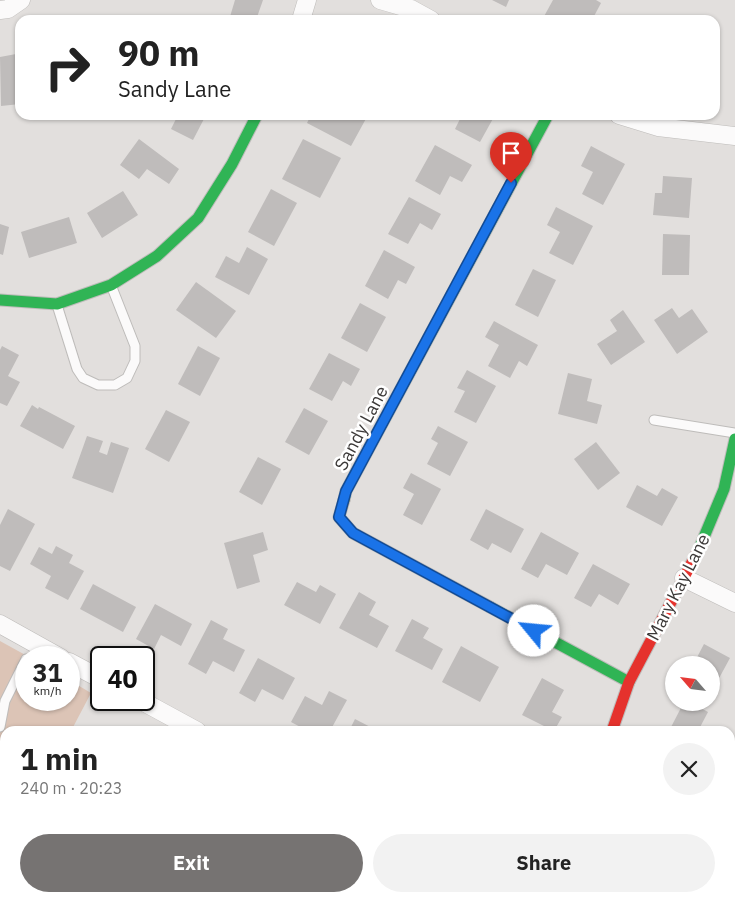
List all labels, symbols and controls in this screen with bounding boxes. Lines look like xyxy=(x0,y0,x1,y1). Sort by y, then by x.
text: 90 m xyxy=(118,30,200,76)
icon: right xyxy=(35,35,100,100)
text: Sandy Lane xyxy=(118,74,231,103)
pin xyxy=(490,132,532,183)
icon: arrive xyxy=(497,139,525,167)
street label: Sandy Lane xyxy=(329,382,393,474)
street label: Mary Kay Lane xyxy=(641,530,715,644)
position arrow xyxy=(507,604,559,656)
speed limit sign: 40 xyxy=(90,646,155,711)
text: 31 xyxy=(32,656,63,689)
north arrow xyxy=(665,656,720,711)
map controls xyxy=(665,656,720,711)
text: km/h xyxy=(33,683,62,698)
text: 1 min xyxy=(20,739,98,778)
button: close xyxy=(663,743,715,795)
text: 240 m · 20:23 xyxy=(20,778,122,798)
button: Exit xyxy=(20,834,363,892)
button: Share xyxy=(373,834,715,892)

